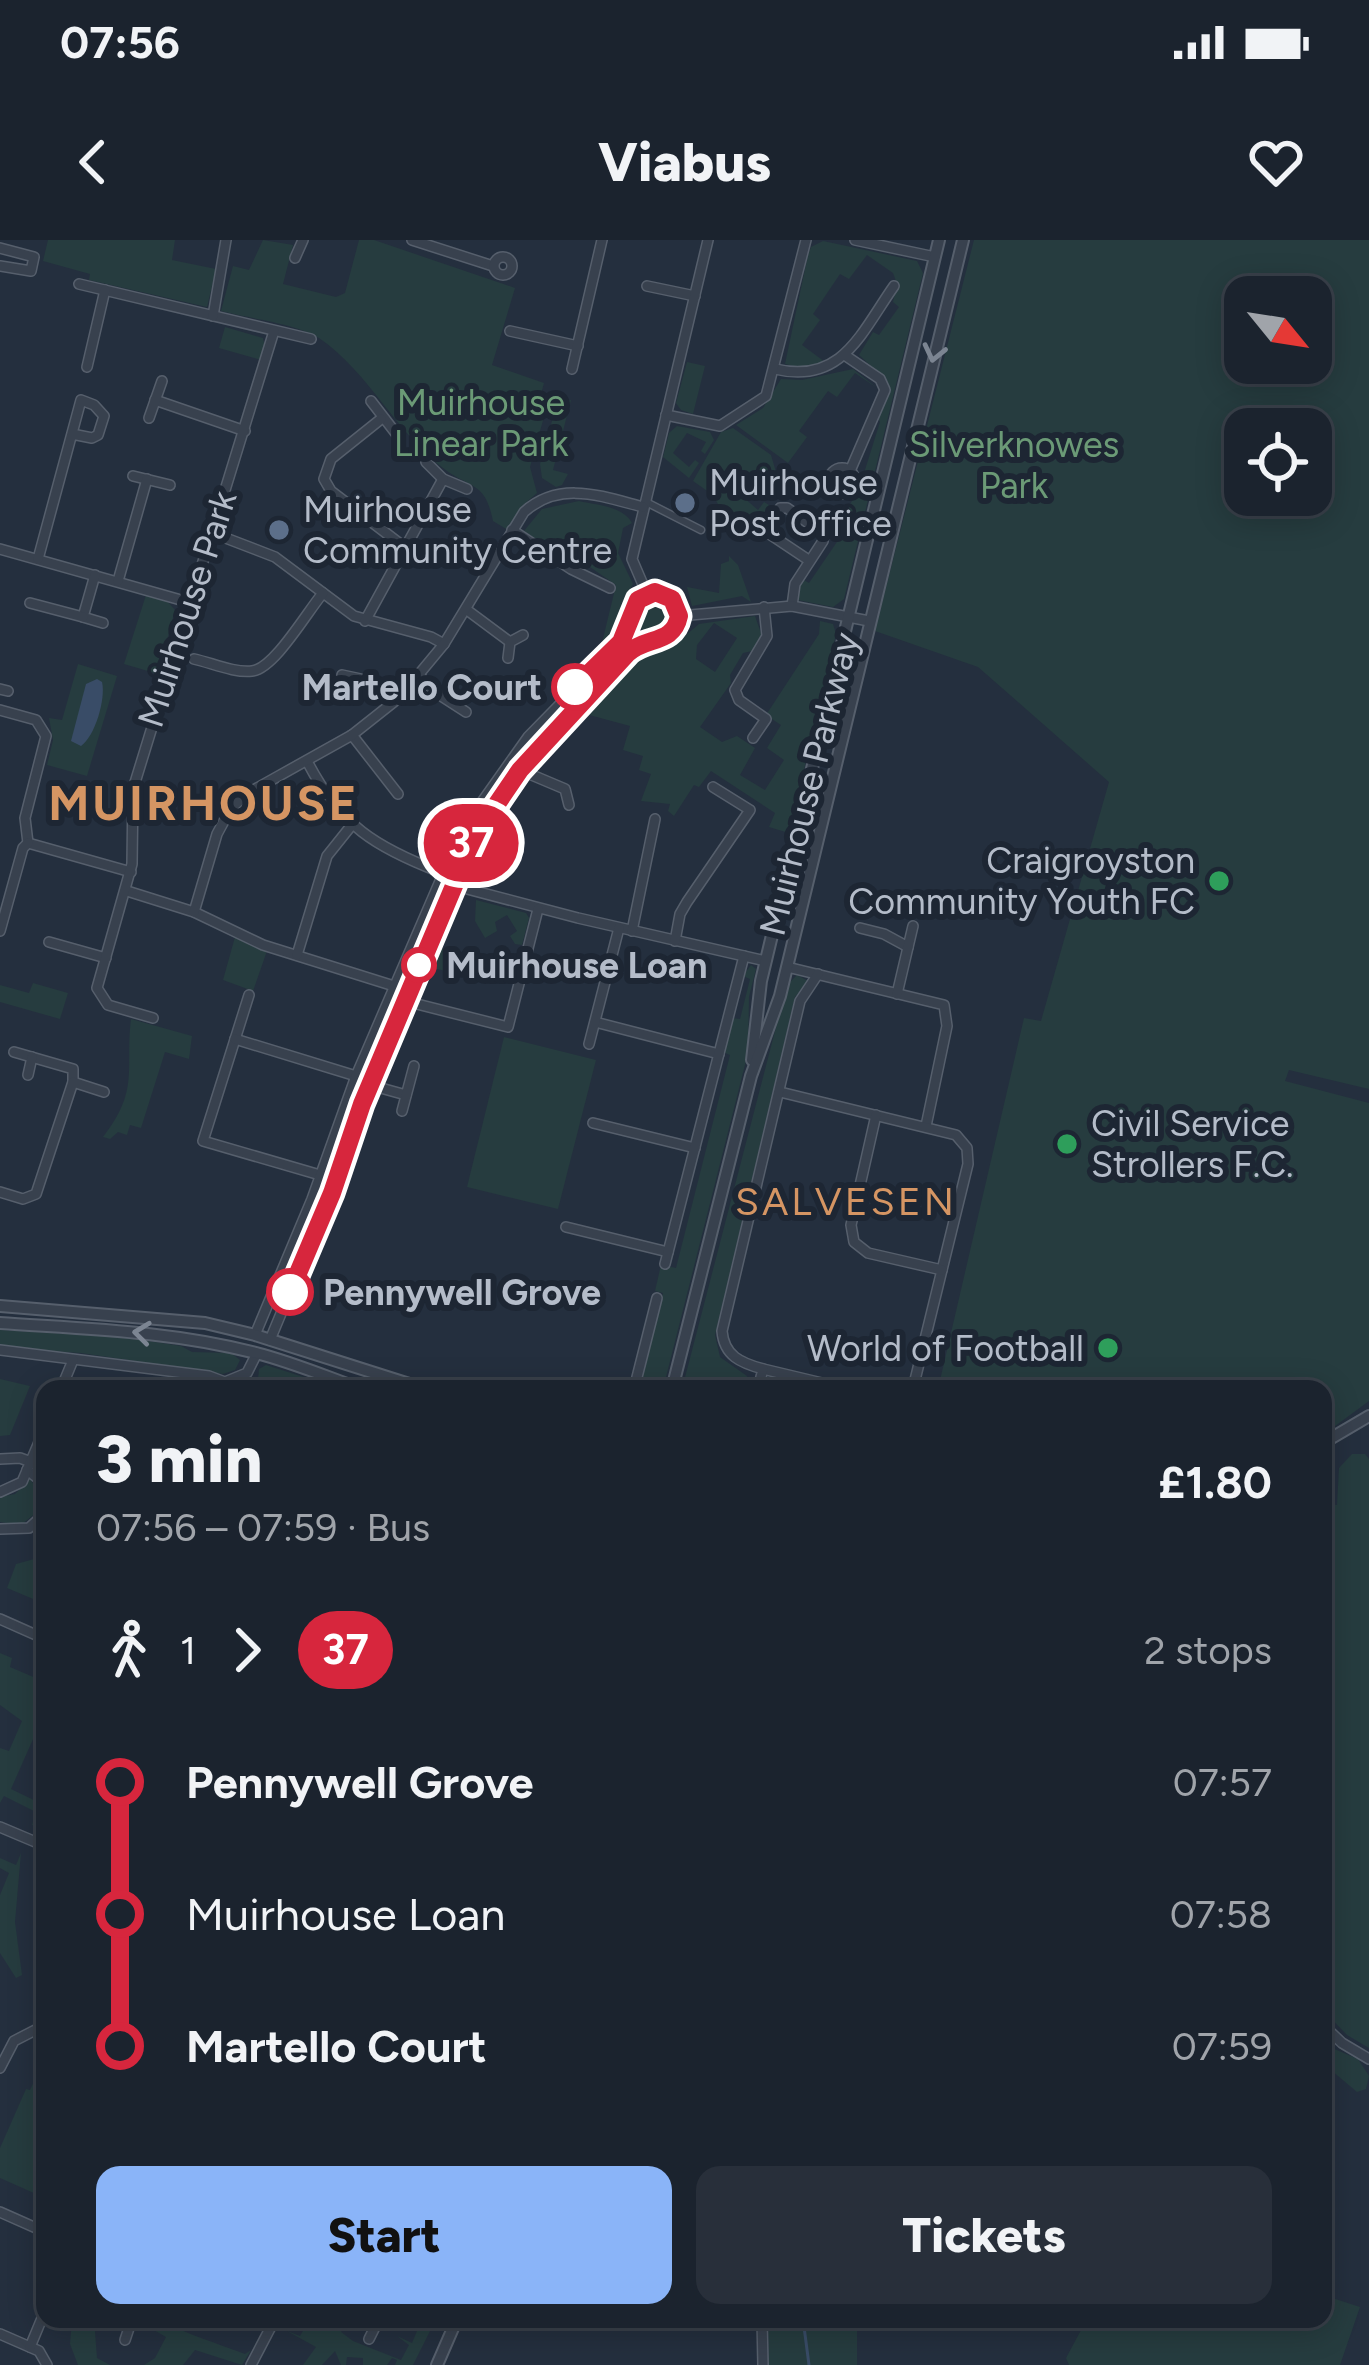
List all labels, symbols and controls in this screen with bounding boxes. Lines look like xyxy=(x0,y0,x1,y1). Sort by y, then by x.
text: 07:56 xyxy=(60,15,180,69)
icon: back xyxy=(60,129,126,195)
icon: heart xyxy=(1243,129,1309,195)
text: Viabus xyxy=(598,130,771,195)
north arrow xyxy=(1224,276,1332,384)
map controls xyxy=(1224,276,1332,516)
one-way arrow xyxy=(923,343,948,363)
park label: Muirhouse Linear Park xyxy=(394,381,569,465)
button: locate xyxy=(1224,408,1332,516)
park label: Silverknowes Park xyxy=(909,423,1119,507)
place label: Muirhouse Post Office xyxy=(709,461,892,545)
street label: Muirhouse Park xyxy=(129,485,246,733)
place label: Muirhouse Community Centre xyxy=(303,488,612,572)
marker: Muirhouse Post Office xyxy=(672,490,698,516)
marker: Muirhouse Community Centre xyxy=(266,517,292,543)
street label: Muirhouse Parkway xyxy=(751,628,867,940)
marker: Martello Court xyxy=(553,665,597,709)
place label: Martello Court xyxy=(301,666,542,709)
district label: MUIRHOUSE xyxy=(48,774,360,832)
line badge: 37 xyxy=(417,804,525,882)
text: 37 xyxy=(448,817,494,868)
place label: Craigroyston Community Youth FC xyxy=(848,839,1195,923)
marker: Craigroyston Community Youth FC xyxy=(1206,868,1232,894)
place label: Muirhouse Loan xyxy=(446,944,707,987)
marker: Muirhouse Loan xyxy=(403,949,435,981)
place label: Civil Service Strollers F.C. xyxy=(1091,1102,1294,1186)
marker: Civil Service Strollers F.C. xyxy=(1054,1131,1080,1157)
district label: SALVESEN xyxy=(735,1178,957,1225)
marker: Pennywell Grove xyxy=(268,1270,312,1314)
place label: Pennywell Grove xyxy=(323,1271,601,1314)
one-way arrow xyxy=(132,1320,152,1346)
place label: World of Football xyxy=(807,1327,1084,1370)
marker: World of Football xyxy=(1095,1335,1121,1361)
text: 3 min xyxy=(96,1419,263,1499)
text: £1.80 xyxy=(1158,1455,1272,1509)
text: 07:56 – 07:59 · Bus xyxy=(96,1504,430,1551)
icon: walk xyxy=(96,1617,162,1683)
icon: forward xyxy=(214,1617,280,1683)
text: 37 xyxy=(322,1624,369,1675)
text: 1 xyxy=(180,1627,196,1674)
text: 2 stops xyxy=(1144,1627,1272,1674)
text: Pennywell Grove xyxy=(186,1755,534,1809)
text: 07:57 xyxy=(1173,1759,1272,1806)
text: Muirhouse Loan xyxy=(186,1887,505,1941)
text: 07:58 xyxy=(1170,1891,1272,1938)
text: Martello Court xyxy=(186,2019,487,2073)
text: 07:59 xyxy=(1172,2023,1272,2070)
button: Start xyxy=(96,2166,672,2304)
button: Tickets xyxy=(696,2166,1272,2304)

